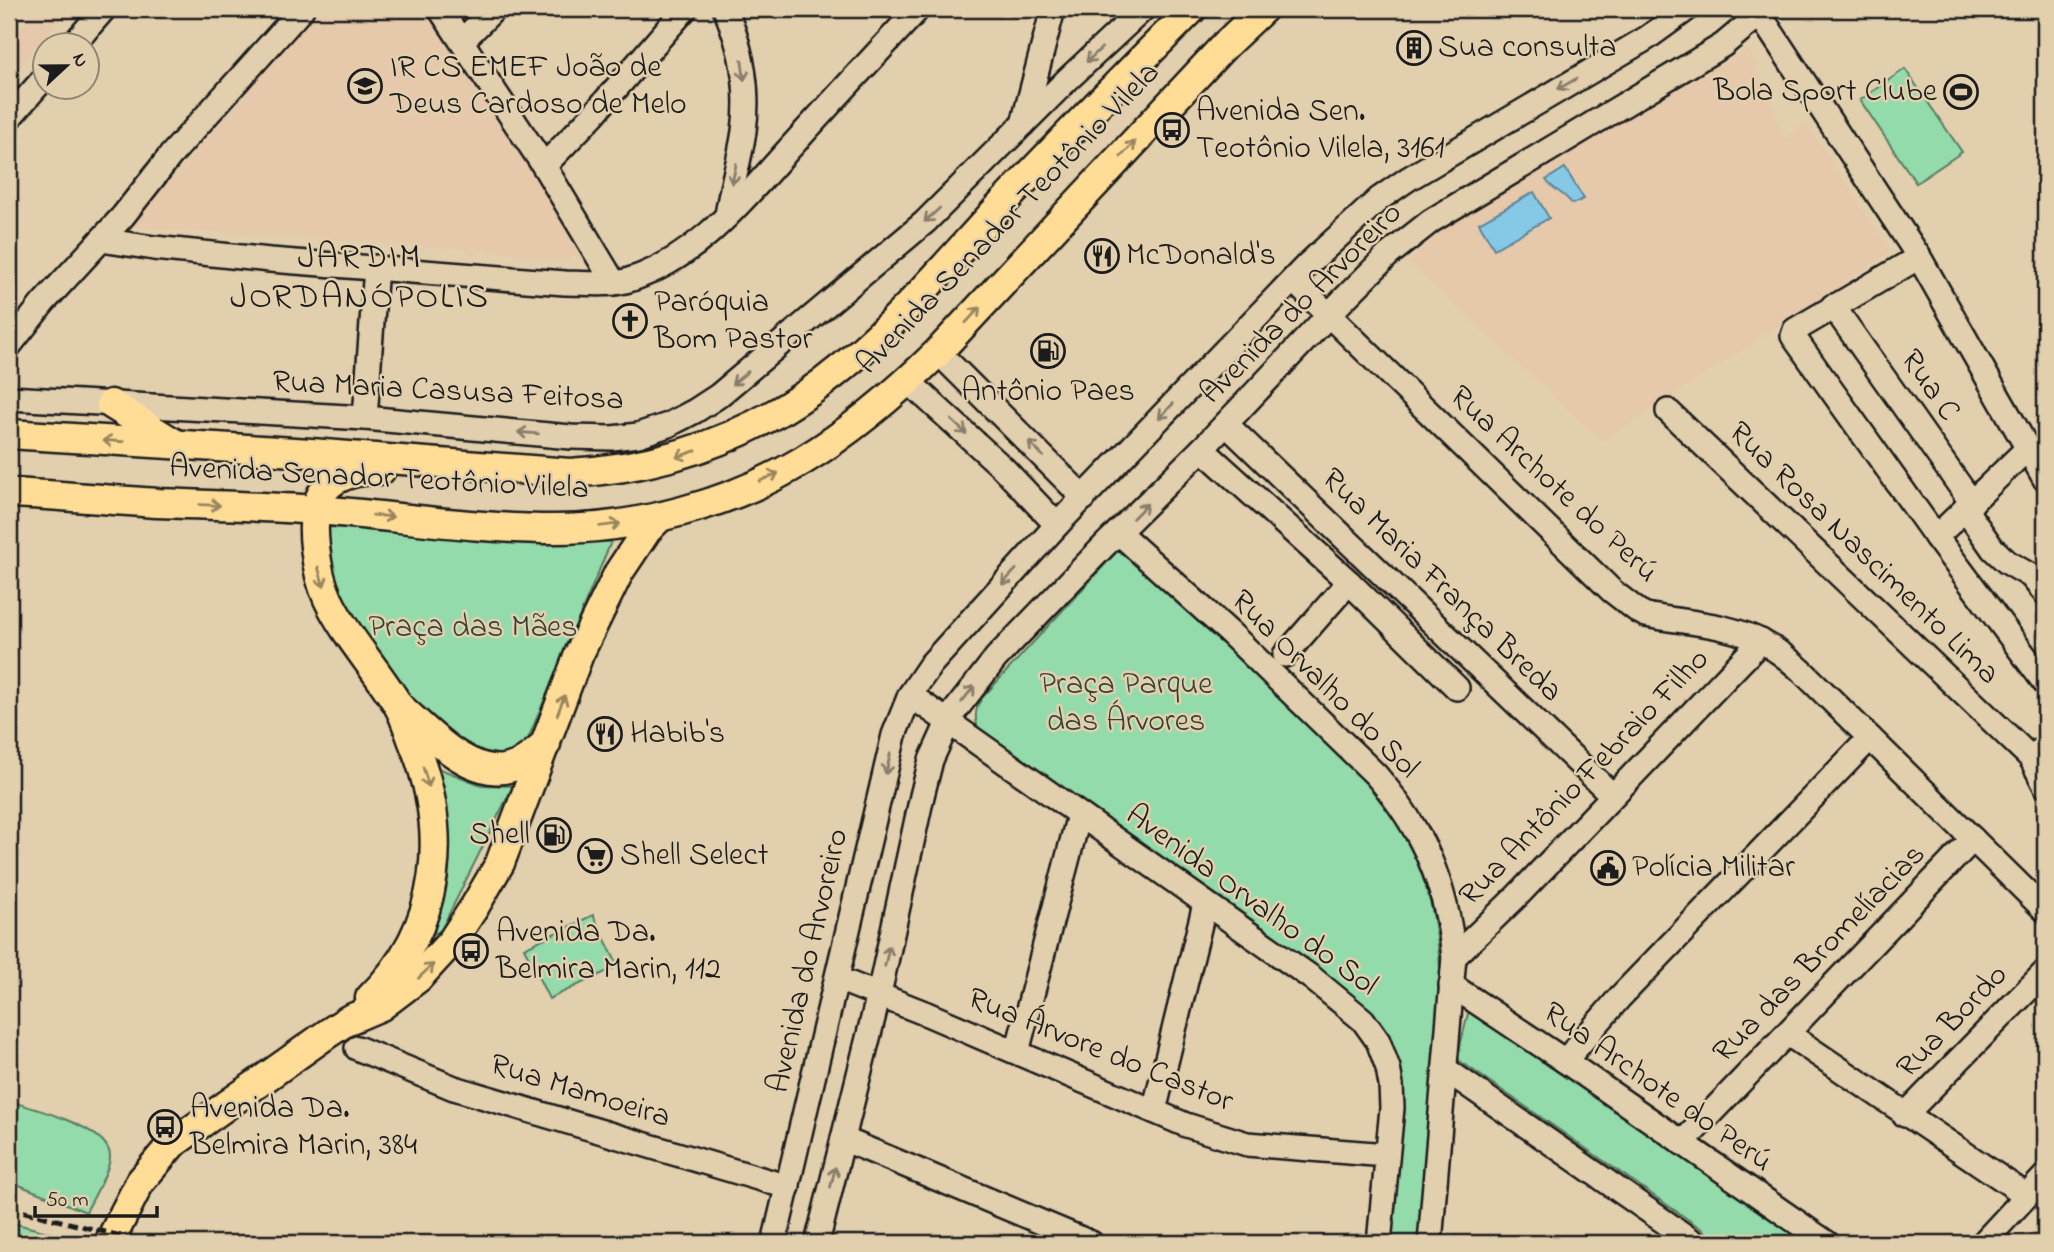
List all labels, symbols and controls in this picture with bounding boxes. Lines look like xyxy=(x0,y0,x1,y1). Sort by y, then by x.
place label: Sua consulta xyxy=(1438,25,1617,72)
building icon: Sua consulta xyxy=(1395,29,1433,67)
north arrow xyxy=(32,32,102,102)
place label: IR CS EMEF João de Deus Cardoso de Melo xyxy=(389,45,687,129)
one-way arrow xyxy=(1086,47,1103,64)
text: N xyxy=(65,50,94,72)
street label: Avenida Senador Teotônio Vilela xyxy=(846,52,1172,386)
one-way arrow xyxy=(737,58,750,80)
school or university icon: IR CS EMEF João de Deus Cardoso de Melo xyxy=(346,67,384,105)
place label: Bola Sport Clube xyxy=(1712,69,1938,116)
sports icon: Bola Sport Clube xyxy=(1942,73,1980,111)
one-way arrow xyxy=(1557,78,1578,91)
place label: Avenida Sen. Teotônio Vilela, 3161 xyxy=(1196,89,1445,173)
bus stop icon: Avenida Sen. Teotônio Vilela, 3161 xyxy=(1153,111,1191,149)
one-way arrow xyxy=(1120,141,1137,158)
one-way arrow xyxy=(726,162,740,185)
street label: Avenida do Arvoreiro xyxy=(1190,192,1414,416)
one-way arrow xyxy=(923,207,941,223)
district label: JARDIM JORDANÓPOLIS xyxy=(230,233,490,324)
place label: McDonald's xyxy=(1126,233,1276,280)
restaurant icon: McDonald's xyxy=(1083,237,1121,275)
place label: Paróquia Bom Pastor xyxy=(653,280,813,364)
church icon: Paróquia Bom Pastor xyxy=(611,302,649,340)
one-way arrow xyxy=(965,306,981,324)
fuel station icon: Antônio Paes xyxy=(1029,332,1067,370)
street label: Rua C xyxy=(1887,340,1971,432)
street label: Rua Maria Casusa Feitosa xyxy=(271,359,625,425)
place label: Antônio Paes xyxy=(961,369,1135,416)
one-way arrow xyxy=(731,371,749,386)
street label: Rua Archote do Perú xyxy=(1438,375,1668,595)
one-way arrow xyxy=(1157,403,1174,420)
street label: Rua Rosa Nascimento Lima xyxy=(1716,411,2010,697)
one-way arrow xyxy=(950,418,967,435)
one-way arrow xyxy=(517,426,540,439)
one-way arrow xyxy=(102,434,125,447)
one-way arrow xyxy=(1027,441,1044,458)
street label: Avenida Senador Teotônio Vilela xyxy=(168,445,590,513)
one-way arrow xyxy=(675,448,697,461)
street label: Rua Maria França Breda xyxy=(1309,458,1573,714)
one-way arrow xyxy=(758,470,779,483)
one-way arrow xyxy=(198,498,221,511)
one-way arrow xyxy=(1131,502,1148,519)
one-way arrow xyxy=(371,510,394,523)
one-way arrow xyxy=(598,518,621,531)
one-way arrow xyxy=(315,566,328,588)
one-way arrow xyxy=(1001,568,1017,586)
street label: Rua Orvalho do Sol xyxy=(1219,580,1429,790)
park label: Praça das Mães xyxy=(368,605,578,652)
street label: Rua Antônio Febraio Filho xyxy=(1449,638,1721,918)
park label: Praça Parque das Árvores xyxy=(1040,662,1213,746)
one-way arrow xyxy=(960,686,975,704)
one-way arrow xyxy=(556,694,569,716)
place label: Habib's xyxy=(630,711,725,758)
restaurant icon: Habib's xyxy=(586,715,624,753)
one-way arrow xyxy=(881,752,894,775)
one-way arrow xyxy=(420,766,433,788)
street label: Avenida Orvalho do Sol xyxy=(1115,793,1387,1009)
place label: Shell xyxy=(469,812,530,859)
fuel station icon: Shell xyxy=(535,816,573,854)
street label: Avenida do Arvoreiro xyxy=(756,824,862,1098)
place label: Shell Select xyxy=(620,833,769,880)
street label: Rua das Bromelíacias xyxy=(1702,833,1938,1075)
supermarket icon: Shell Select xyxy=(576,837,614,875)
place label: Polícia Militar xyxy=(1632,845,1795,892)
public building icon: Polícia Militar xyxy=(1589,849,1627,887)
place label: Avenida Da. Belmira Marin, 112 xyxy=(495,910,721,994)
bus stop icon: Avenida Da. Belmira Marin, 112 xyxy=(452,932,490,970)
one-way arrow xyxy=(881,945,895,968)
street label: Rua Bordo xyxy=(1886,954,2020,1090)
one-way arrow xyxy=(417,962,434,979)
street label: Rua Árvore do Castor xyxy=(960,976,1240,1126)
street label: Rua Archote do Perú xyxy=(1532,991,1782,1185)
street label: Rua Mamoeira xyxy=(484,1042,676,1142)
place label: Avenida Da. Belmira Marin, 384 xyxy=(189,1086,417,1170)
bus stop icon: Avenida Da. Belmira Marin, 384 xyxy=(146,1108,184,1146)
one-way arrow xyxy=(827,1166,840,1189)
scale bar xyxy=(35,1175,158,1219)
text: 50 m xyxy=(46,1186,89,1216)

